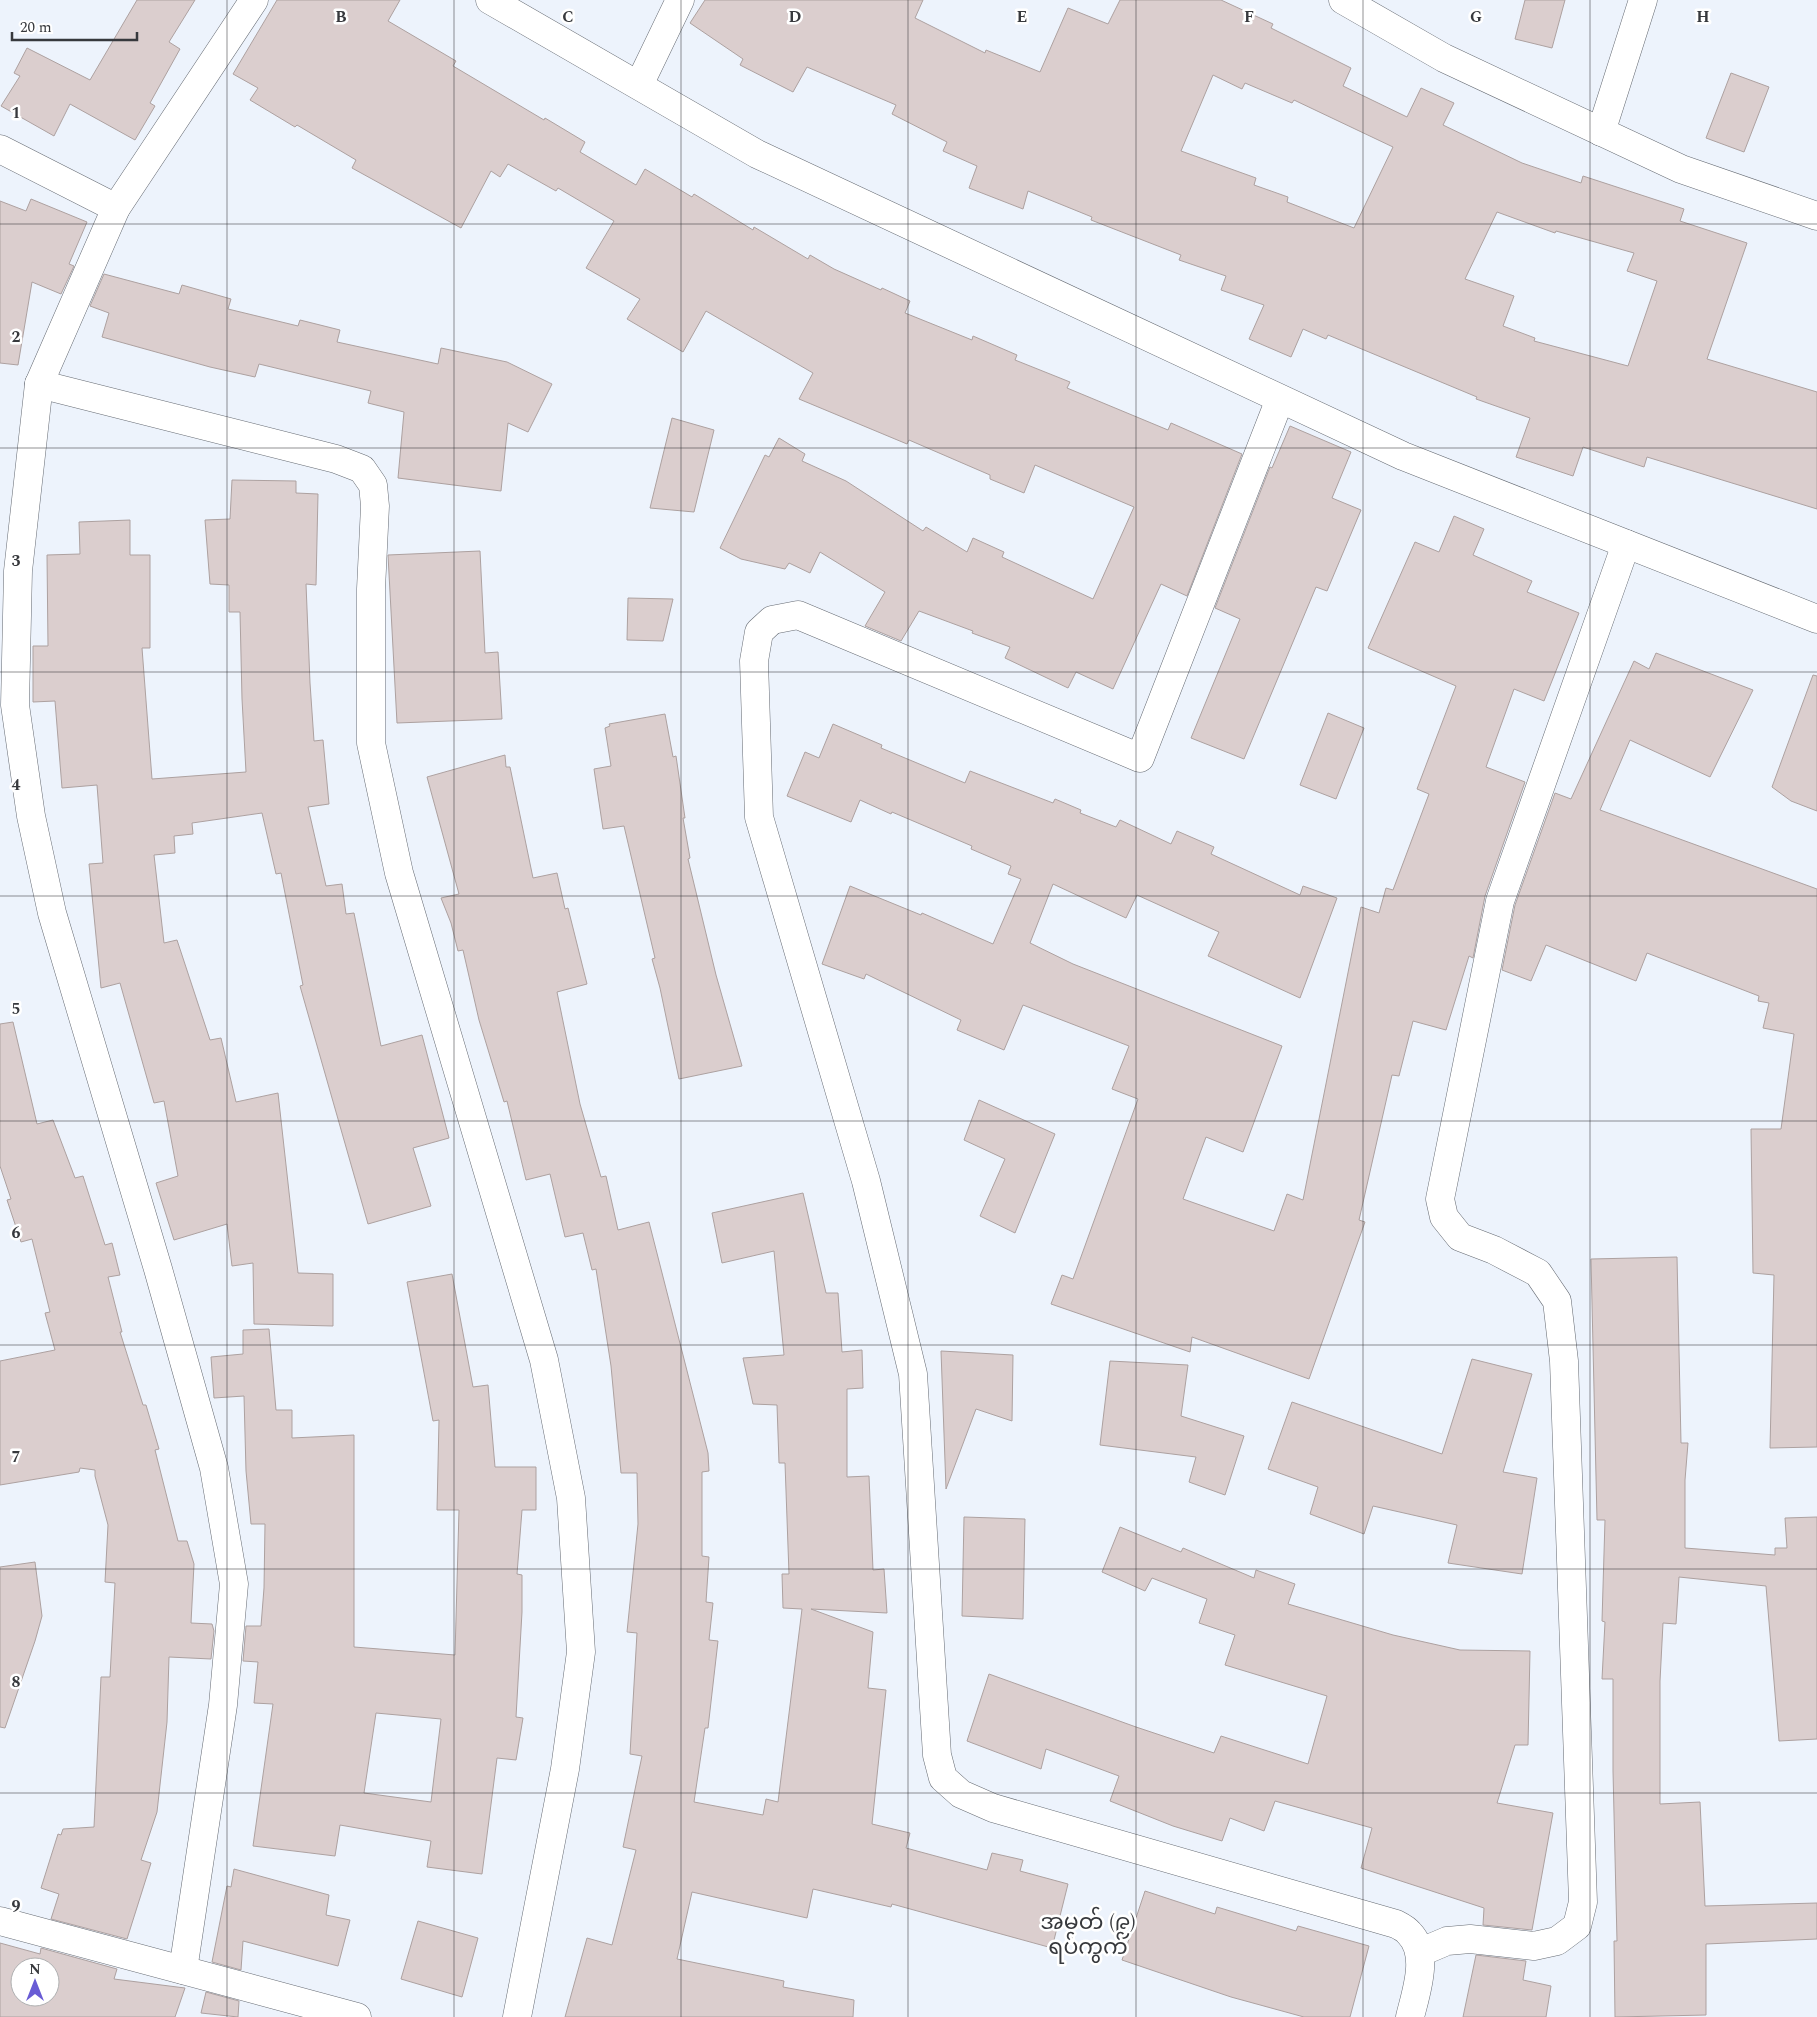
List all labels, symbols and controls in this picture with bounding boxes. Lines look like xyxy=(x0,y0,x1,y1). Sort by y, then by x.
text: B xyxy=(335,5,347,29)
text: C xyxy=(562,5,574,29)
text: D xyxy=(789,5,802,29)
text: E xyxy=(1017,5,1027,29)
text: F xyxy=(1244,5,1254,29)
text: G xyxy=(1470,5,1482,29)
text: H xyxy=(1696,5,1710,29)
scale bar xyxy=(12,10,138,42)
text: 20 m xyxy=(20,16,52,39)
text: 1 xyxy=(12,101,20,125)
text: 2 xyxy=(12,325,21,349)
text: 3 xyxy=(12,549,21,573)
text: 4 xyxy=(12,773,21,797)
text: 5 xyxy=(12,997,20,1021)
text: 6 xyxy=(12,1221,21,1245)
text: 7 xyxy=(12,1445,21,1469)
text: 8 xyxy=(12,1670,21,1694)
text: 9 xyxy=(12,1894,21,1918)
district label: အမှတ် (၉) ရပ်ကွက် xyxy=(1040,1906,1136,1964)
north arrow xyxy=(10,1957,60,2007)
text: N xyxy=(29,1959,41,1980)

